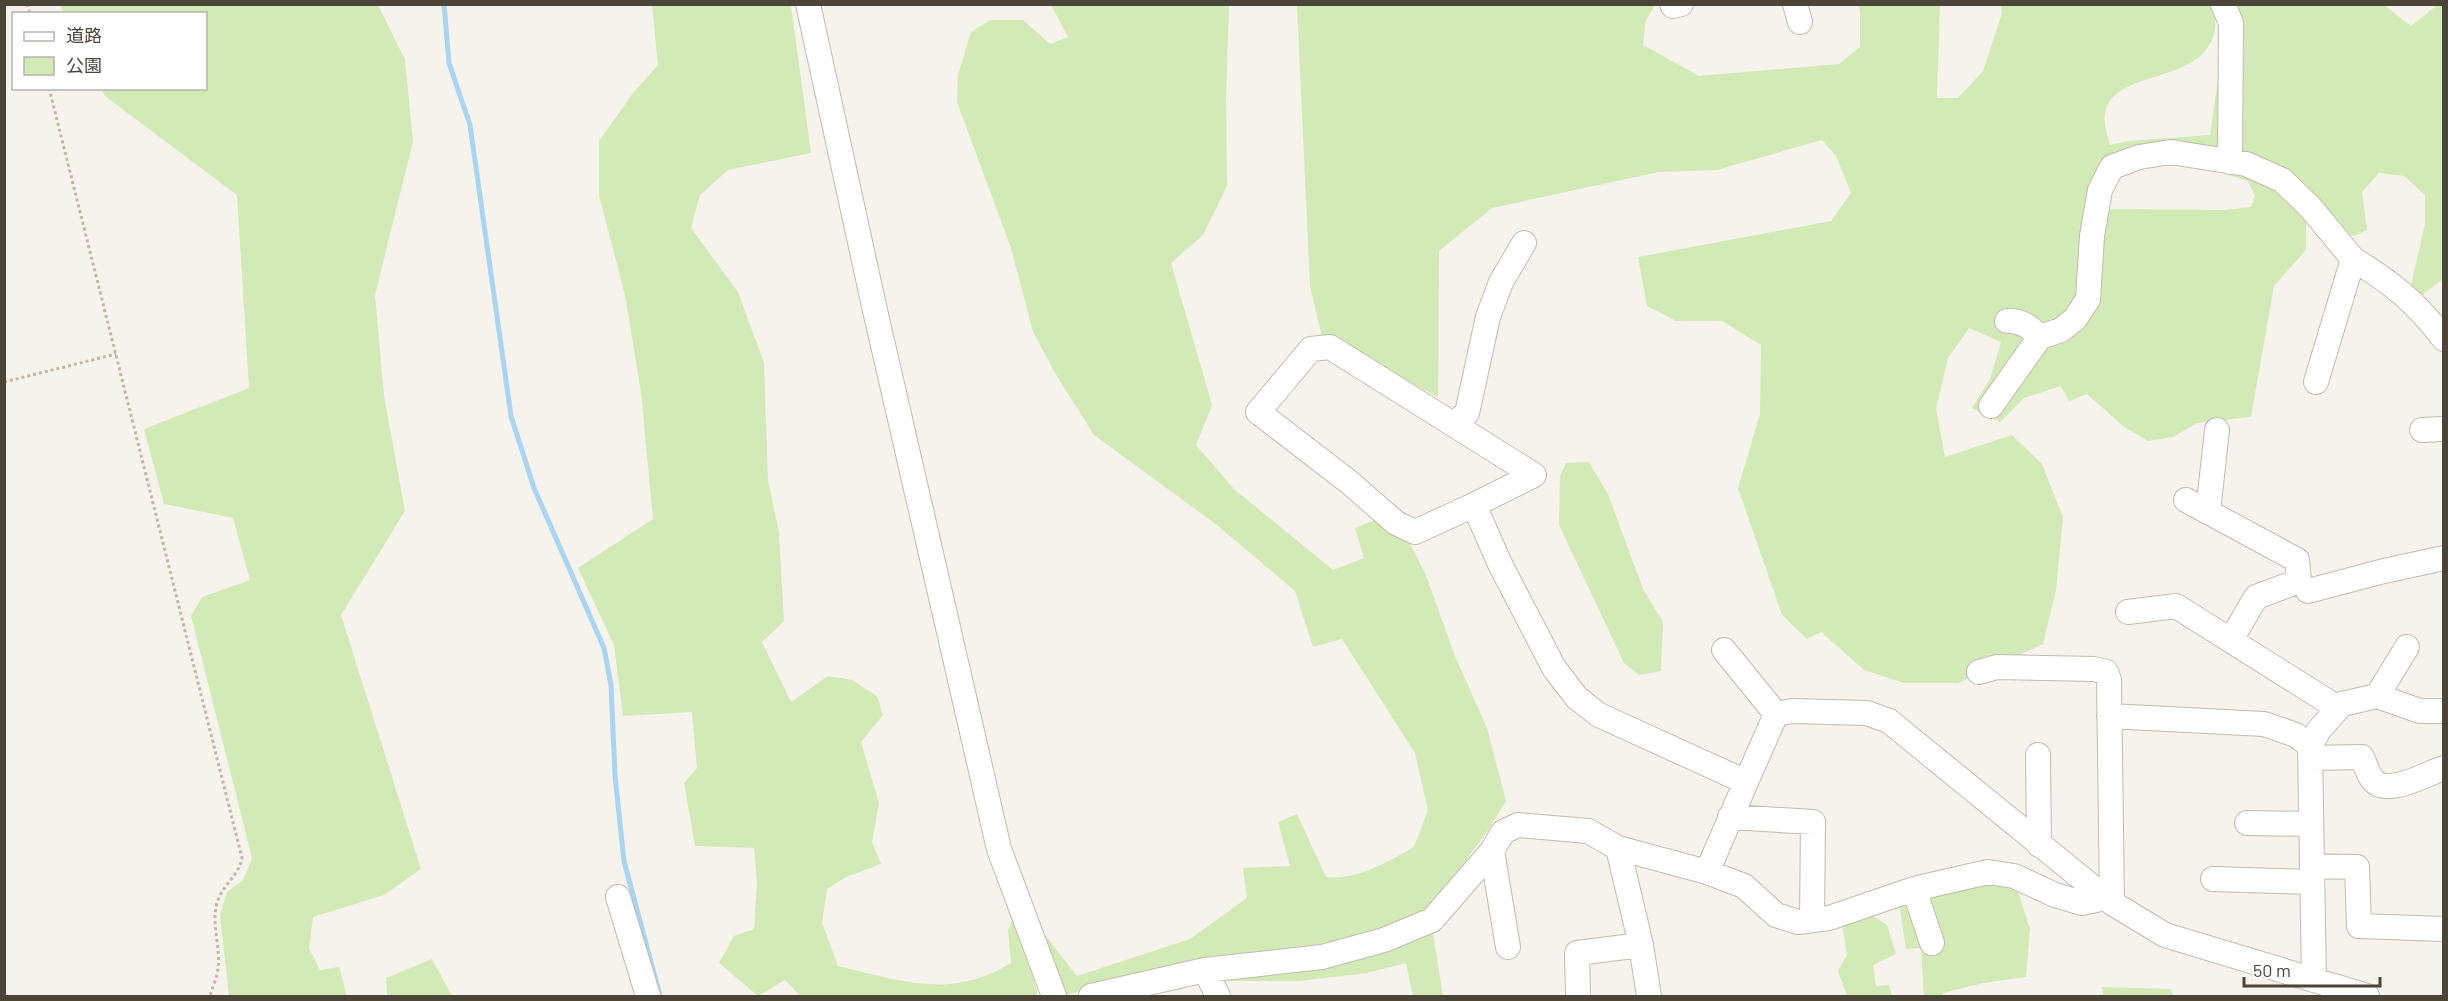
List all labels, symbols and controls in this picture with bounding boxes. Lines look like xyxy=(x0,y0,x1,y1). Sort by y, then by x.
legend xyxy=(12,12,207,90)
text: 道路 xyxy=(66,24,102,46)
text: 公園 xyxy=(66,54,102,76)
scale bar xyxy=(2244,950,2380,988)
text: 50 m xyxy=(2253,959,2291,981)

